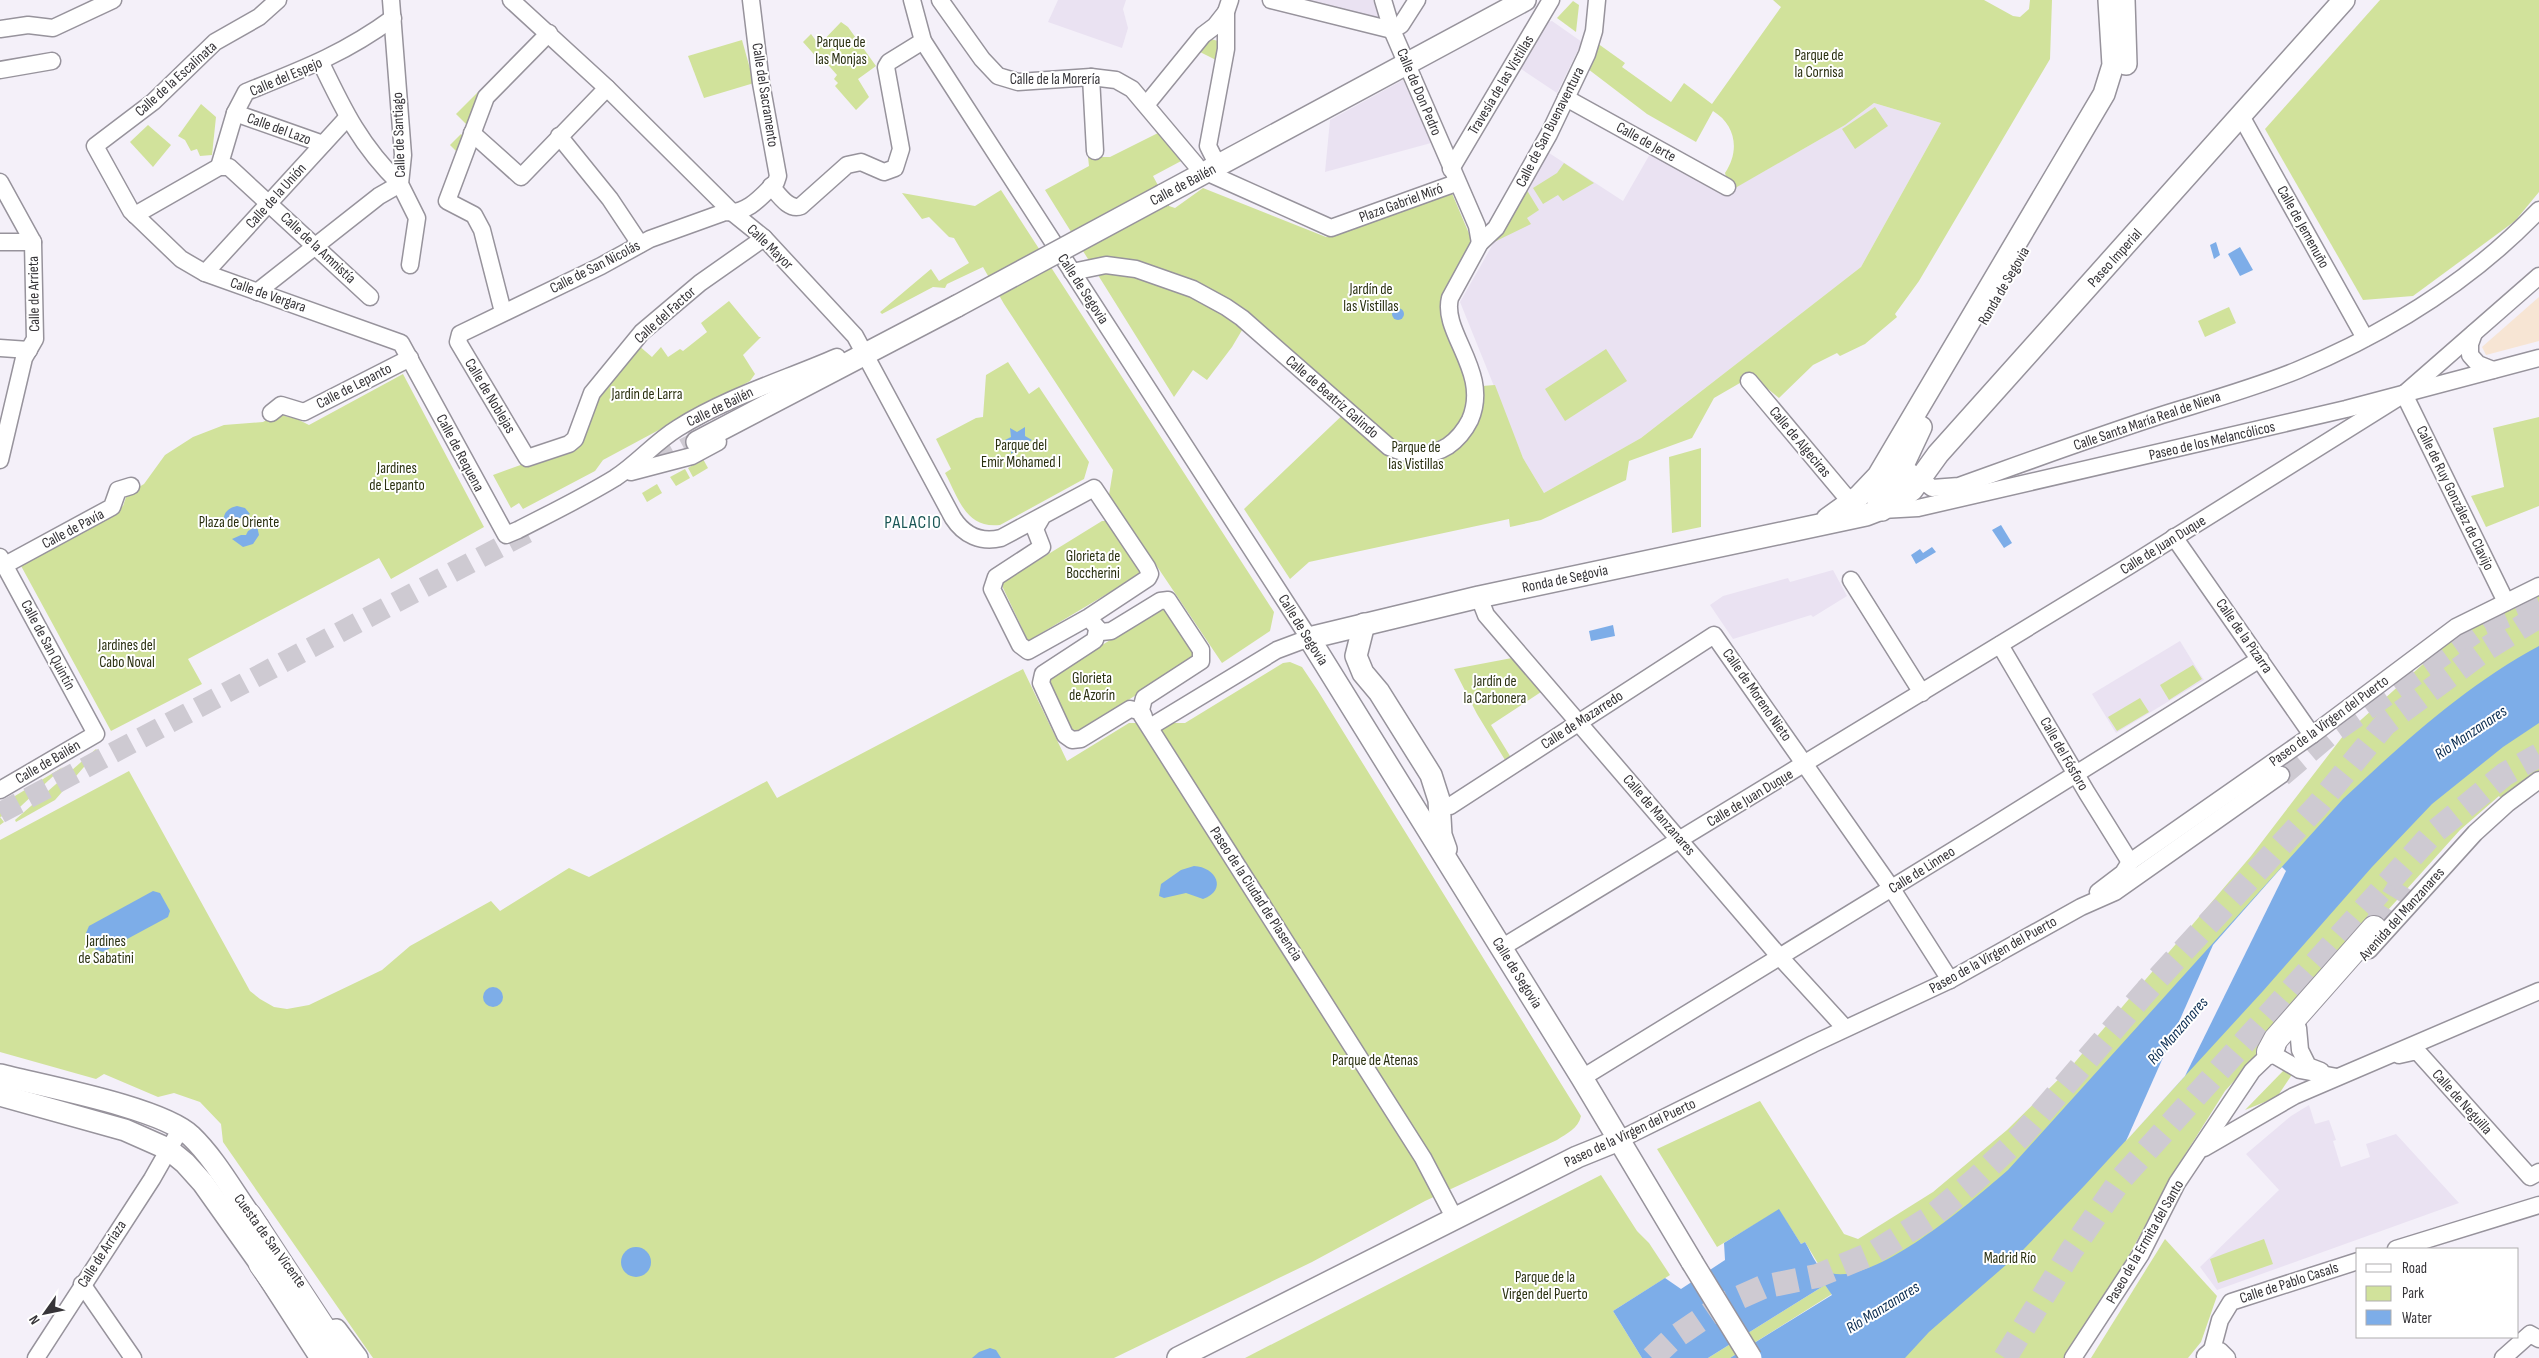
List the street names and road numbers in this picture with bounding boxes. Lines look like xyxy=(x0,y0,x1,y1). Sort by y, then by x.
street label: Travesía de las Vistillas xyxy=(1464,32,1538,138)
street label: Calle de la Escalinata xyxy=(131,37,221,121)
street label: Calle del Sacramento xyxy=(747,42,783,148)
street label: Calle de Don Pedro xyxy=(1392,46,1446,138)
street label: Calle del Espejo xyxy=(247,53,325,101)
street label: Calle de San Buenaventura xyxy=(1511,63,1589,190)
street label: Calle de la Morería xyxy=(1010,70,1100,89)
street label: Calle de Santiago xyxy=(388,92,410,178)
street label: Calle del Lazo xyxy=(244,109,314,149)
street label: Calle de Jerte xyxy=(1613,118,1679,166)
street label: Calle de la Unión xyxy=(242,159,310,233)
street label: Calle de Bailén xyxy=(1147,160,1219,210)
street label: Plaza Gabriel Miró xyxy=(1356,179,1446,227)
street label: Calle de Jemenuño xyxy=(2272,182,2334,272)
street label: Calle de la Amnistía xyxy=(276,208,360,288)
street label: Calle Mayor xyxy=(743,220,798,274)
street label: Paseo Imperial xyxy=(2084,225,2146,291)
street label: Calle de San Nicolás xyxy=(547,236,643,298)
street label: Ronda de Segovia xyxy=(1974,243,2034,329)
street label: Calle de Segovia xyxy=(1053,250,1113,328)
street label: Calle de Arrieta xyxy=(24,256,44,332)
street label: Calle de Vergara xyxy=(228,273,309,317)
street label: Calle del Factor xyxy=(630,282,700,348)
street label: Calle de Beatriz Galindo xyxy=(1281,351,1383,443)
street label: Calle de Noblejas xyxy=(460,355,520,437)
street label: Calle de Lepanto xyxy=(313,359,395,413)
street label: Calle de Bailén xyxy=(683,383,757,431)
street label: Calle Santa María Real de Nieva xyxy=(2071,387,2223,455)
street label: Calle de Algeciras xyxy=(1765,403,1835,481)
street label: Calle de Requena xyxy=(432,411,488,495)
street label: Paseo de los Melancólicos xyxy=(2147,417,2277,465)
street label: Calle de Ruy González de Clavijo xyxy=(2412,423,2498,573)
street label: Calle de Pavía xyxy=(39,505,108,553)
street label: Calle de Juan Duque xyxy=(2117,511,2209,579)
street label: Ronda de Segovia xyxy=(1520,561,1610,597)
street label: Calle de Segovia xyxy=(1274,591,1332,669)
street label: Calle de la Pizarra xyxy=(2211,595,2277,677)
street label: Calle de San Quintín xyxy=(16,597,80,693)
street label: Calle de Moreno Nieto xyxy=(1718,645,1796,745)
street label: Paseo de la Virgen del Puerto xyxy=(2266,671,2392,771)
street label: Calle de Mazarredo xyxy=(1537,686,1627,754)
street label: Calle del Fósforo xyxy=(2035,714,2093,794)
street label: Calle de Bailén xyxy=(12,736,84,788)
street label: Calle de Juan Duque xyxy=(1703,765,1797,831)
street label: Calle de Manzanares xyxy=(1619,771,1699,859)
street label: Paseo de la Ciudad de Plasencia xyxy=(1205,823,1307,965)
street label: Calle de Linneo xyxy=(1885,842,1959,898)
street label: Avenida del Manzanares xyxy=(2354,863,2449,965)
street label: Paseo de la Virgen del Puerto xyxy=(1926,912,2060,998)
street label: Calle de Segovia xyxy=(1488,934,1546,1012)
street label: Calle de Neguilla xyxy=(2428,1065,2496,1139)
street label: Paseo de la Virgen del Puerto xyxy=(1561,1094,1699,1172)
street label: Paseo de la Ermita del Santo xyxy=(2102,1177,2188,1307)
street label: Cuesta de San Vicente xyxy=(229,1190,311,1292)
street label: Calle de Arriaza xyxy=(73,1217,131,1291)
street label: Calle de Pablo Casals xyxy=(2237,1258,2341,1308)

